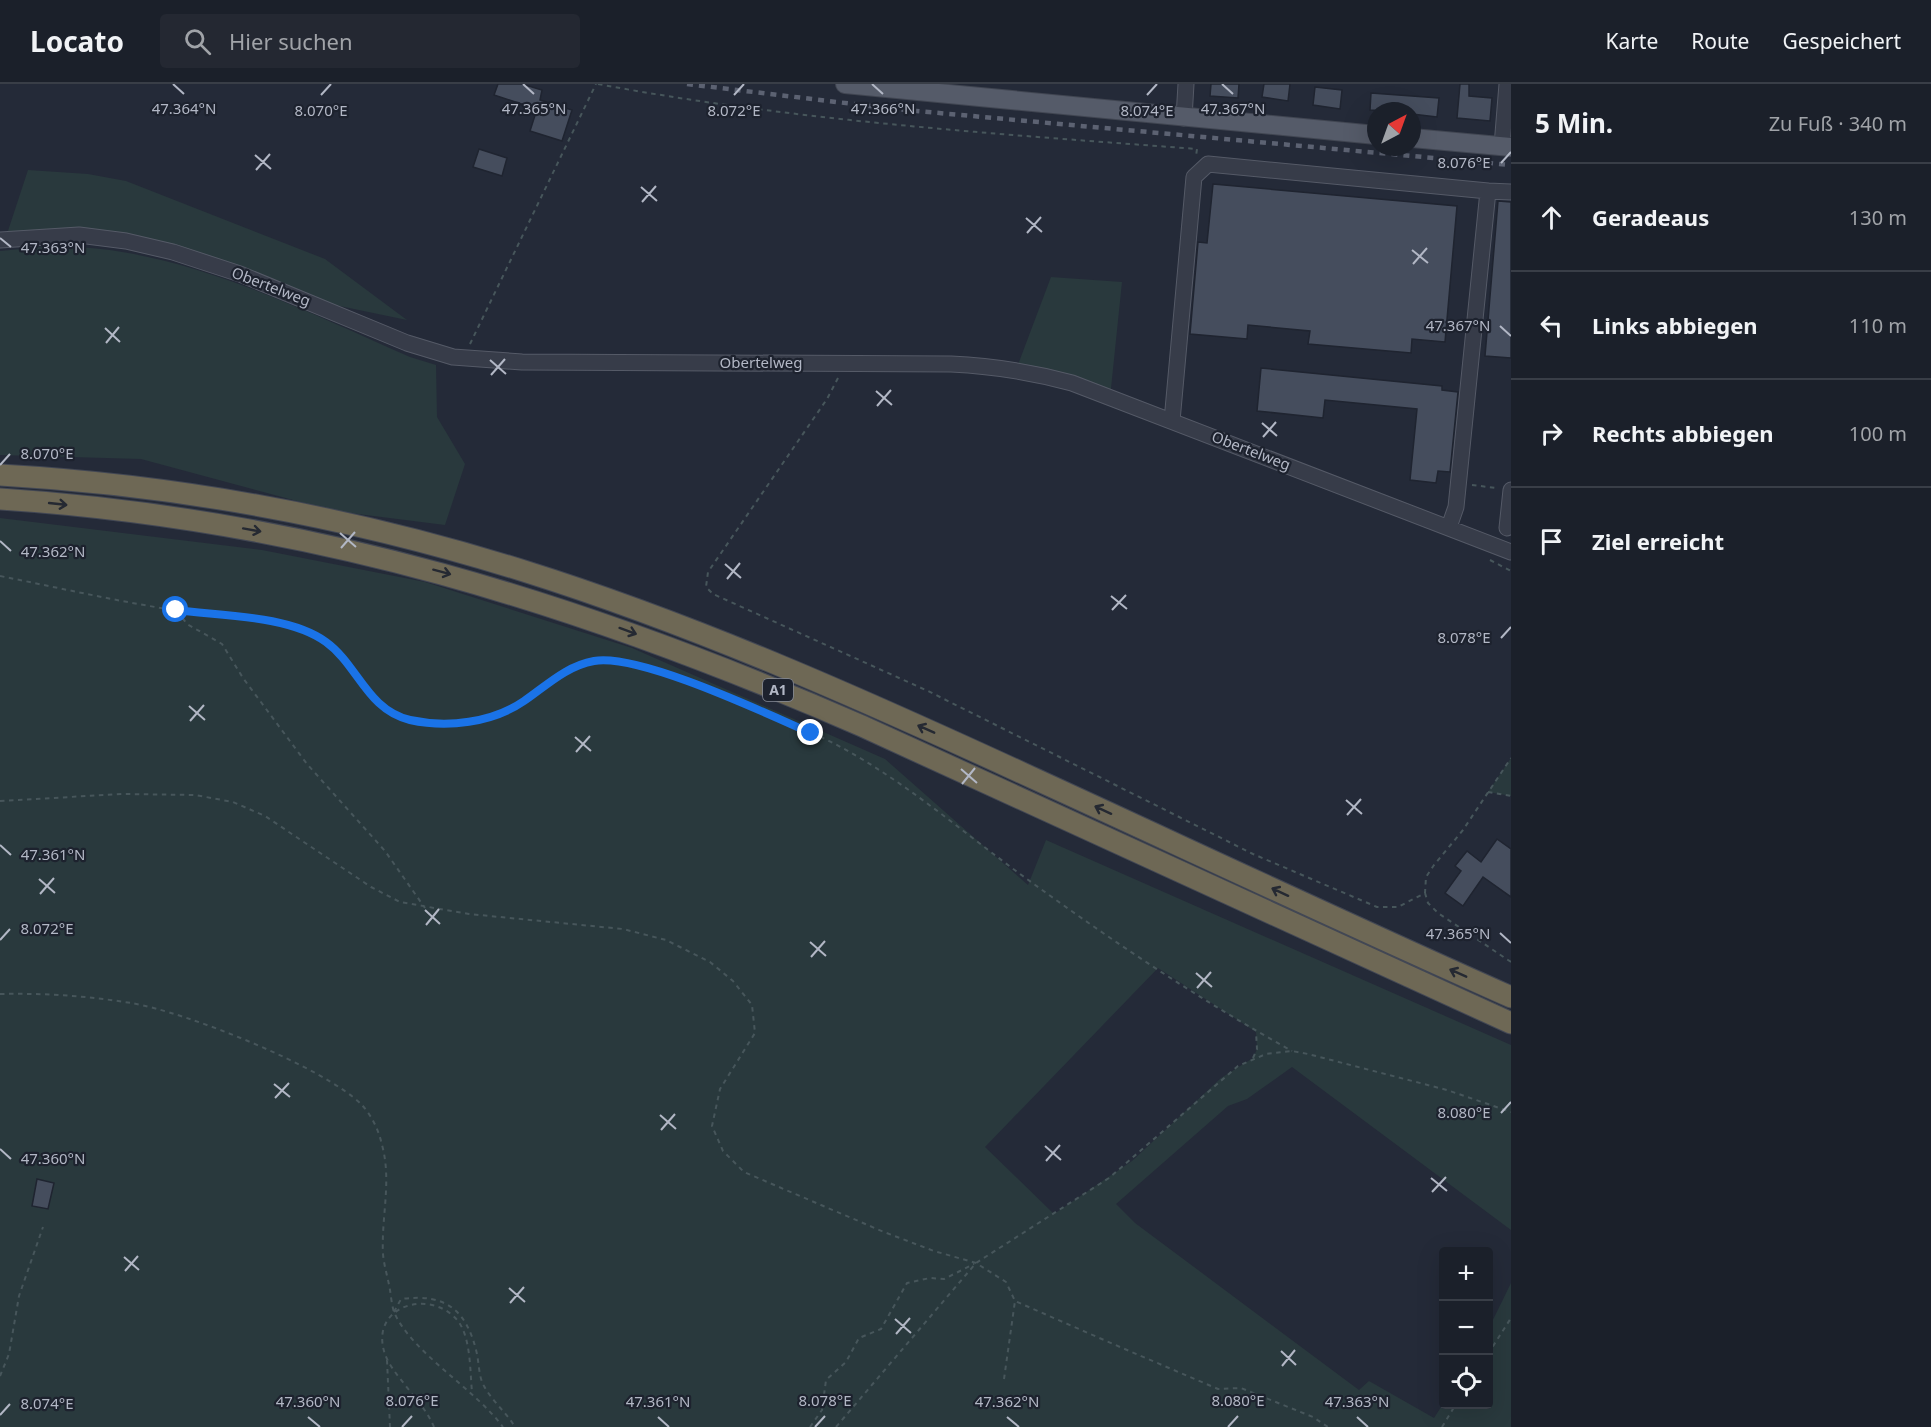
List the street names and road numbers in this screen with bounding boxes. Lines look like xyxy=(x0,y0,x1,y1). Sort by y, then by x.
street label: Obertelweg xyxy=(229,262,314,310)
street label: Obertelweg xyxy=(720,352,802,372)
street label: Obertelweg xyxy=(1209,426,1294,474)
road number: A1 xyxy=(763,679,793,701)

